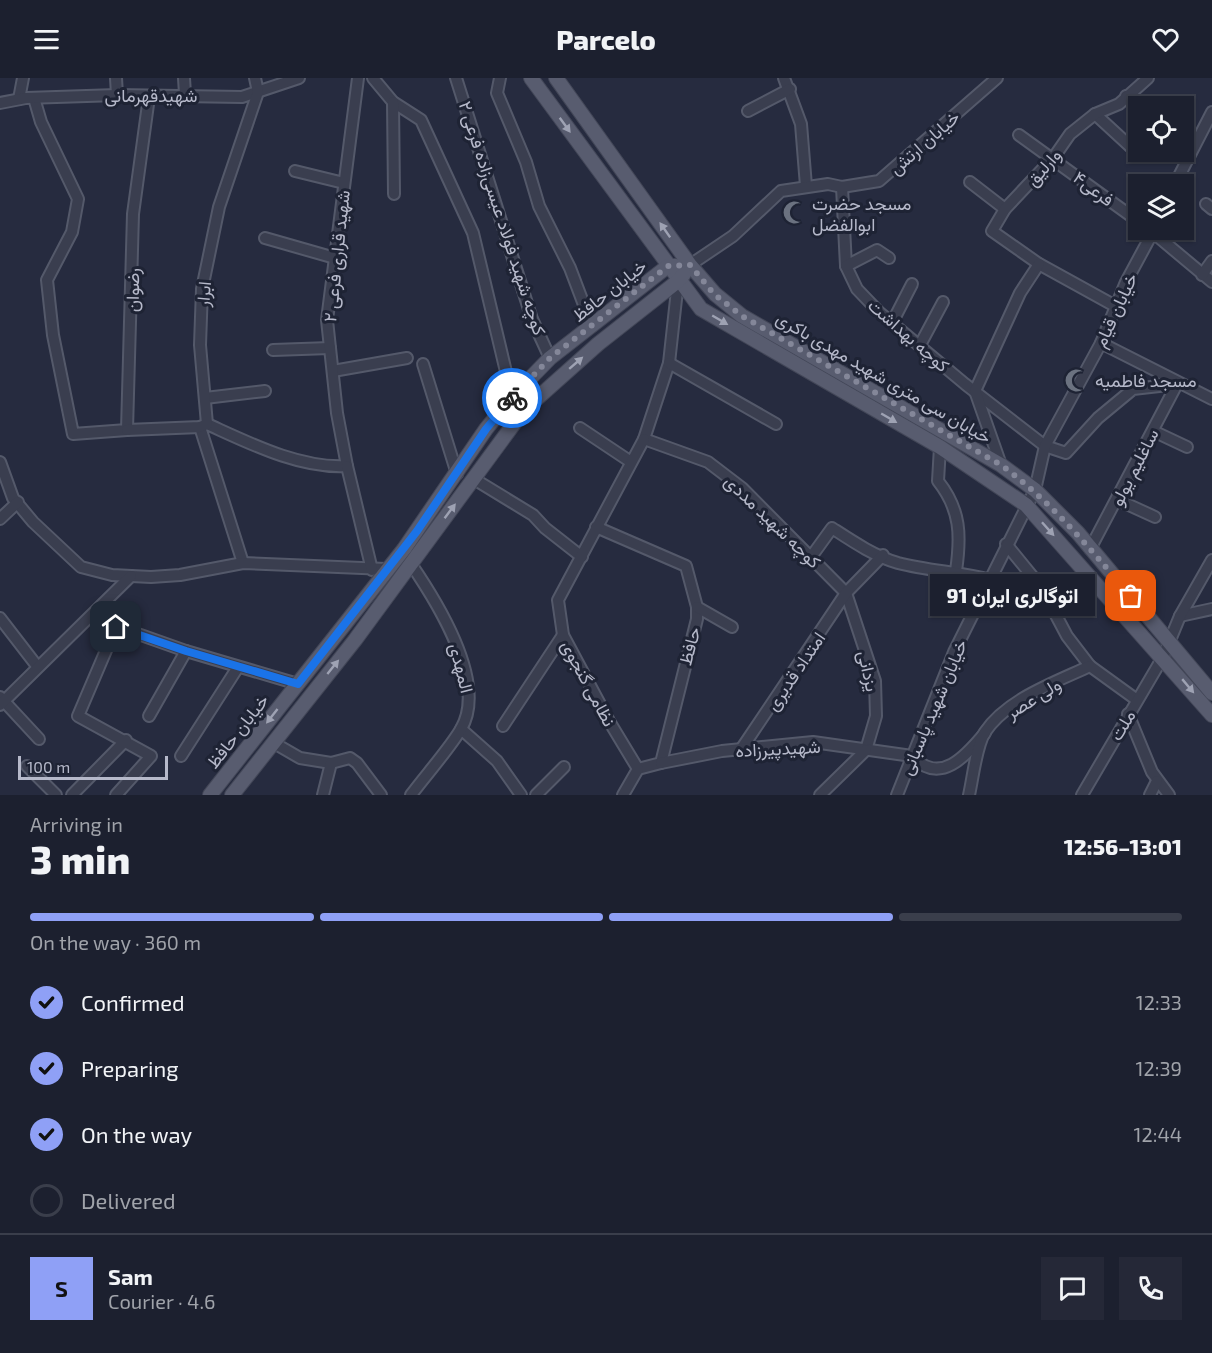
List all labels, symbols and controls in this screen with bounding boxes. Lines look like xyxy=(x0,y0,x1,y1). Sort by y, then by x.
icon: menu xyxy=(30,23,63,56)
text: Parcelo xyxy=(556,23,656,55)
icon: heart xyxy=(1149,23,1182,56)
street label: شهیدقهرمانی xyxy=(104,84,198,107)
map controls xyxy=(1128,96,1194,240)
button: locate xyxy=(1128,96,1194,162)
street label: کوچه شهید فولاد عیسی‌زاده فرعی ۲ xyxy=(453,98,551,339)
street label: خیابان ارتش xyxy=(884,105,964,179)
one-way arrow xyxy=(559,117,571,133)
street label: وارلیق xyxy=(1021,144,1066,191)
street label: فرعی۴ xyxy=(1069,166,1119,211)
button: layers xyxy=(1128,174,1194,240)
street label: شهید قراری فرعی ۲ xyxy=(318,189,355,323)
place label: مسجد حضرت ابوالفضل xyxy=(812,192,911,236)
mosque icon: مسجد حضرت ابوالفضل xyxy=(781,200,807,226)
one-way arrow xyxy=(659,222,671,238)
street label: خیابان حافظ xyxy=(567,254,651,326)
street label: رضوان xyxy=(121,268,144,312)
street label: خیابان قیام xyxy=(1088,269,1144,352)
street label: ابرار xyxy=(191,280,216,309)
street label: کوچه بهداشت xyxy=(863,294,954,378)
street label: خیابان سی متری شهید مهدی باکری xyxy=(772,306,996,449)
one-way arrow xyxy=(712,315,728,326)
one-way arrow xyxy=(568,357,583,370)
mosque icon: مسجد فاطمیه xyxy=(1064,367,1090,393)
courier xyxy=(482,368,542,428)
place label: مسجد فاطمیه xyxy=(1095,369,1197,391)
icon: bike xyxy=(496,382,529,415)
one-way arrow xyxy=(881,412,897,423)
street label: ساغلیم یولو xyxy=(1105,425,1165,510)
street label: کوچه شهید مددی xyxy=(719,470,826,574)
one-way arrow xyxy=(444,503,456,519)
one-way arrow xyxy=(1041,521,1054,536)
pin xyxy=(1105,570,1156,621)
callout: اتوگالری ایران 91 xyxy=(930,575,1095,617)
icon: bag xyxy=(1114,579,1147,612)
text: اتوگالری ایران 91 xyxy=(947,583,1078,607)
pin xyxy=(90,601,141,652)
icon: home xyxy=(99,610,132,643)
street label: حافظ xyxy=(673,624,705,668)
street label: امتداد قدیری xyxy=(761,627,830,715)
street label: نظامی گنجوی xyxy=(556,636,621,730)
street label: خیابان شهید پاسبانی xyxy=(895,636,973,779)
street label: المهدی xyxy=(444,641,479,696)
street label: یزدانی xyxy=(853,648,884,694)
one-way arrow xyxy=(327,659,339,674)
street label: ولی عصر xyxy=(1001,673,1065,725)
one-way arrow xyxy=(1181,678,1194,694)
street label: خیابان حافظ xyxy=(201,689,273,773)
street label: ملت xyxy=(1104,706,1140,744)
one-way arrow xyxy=(266,708,279,724)
street label: شهیدپیرزاده xyxy=(735,735,821,763)
scale bar xyxy=(18,753,168,780)
text: 100 m xyxy=(27,757,70,776)
text: Arriving in xyxy=(30,812,123,836)
text: 12:56–13:01 xyxy=(1064,833,1182,859)
text: 3 min xyxy=(30,835,130,882)
text: On the way · 360 m xyxy=(30,930,201,954)
icon: check xyxy=(30,986,63,1019)
text: Confirmed xyxy=(81,989,185,1015)
text: 12:33 xyxy=(1136,990,1182,1014)
icon: check xyxy=(30,1052,63,1085)
text: Preparing xyxy=(81,1055,179,1081)
text: 12:39 xyxy=(1136,1056,1182,1080)
icon: check xyxy=(30,1118,63,1151)
text: On the way xyxy=(81,1121,192,1147)
text: 12:44 xyxy=(1133,1122,1182,1146)
text: Delivered xyxy=(81,1187,176,1213)
button: chat xyxy=(1041,1257,1104,1320)
button: phone xyxy=(1119,1257,1182,1320)
text: Sam xyxy=(108,1263,153,1289)
text: S xyxy=(55,1275,68,1301)
text: Courier · 4.6 xyxy=(108,1289,215,1313)

